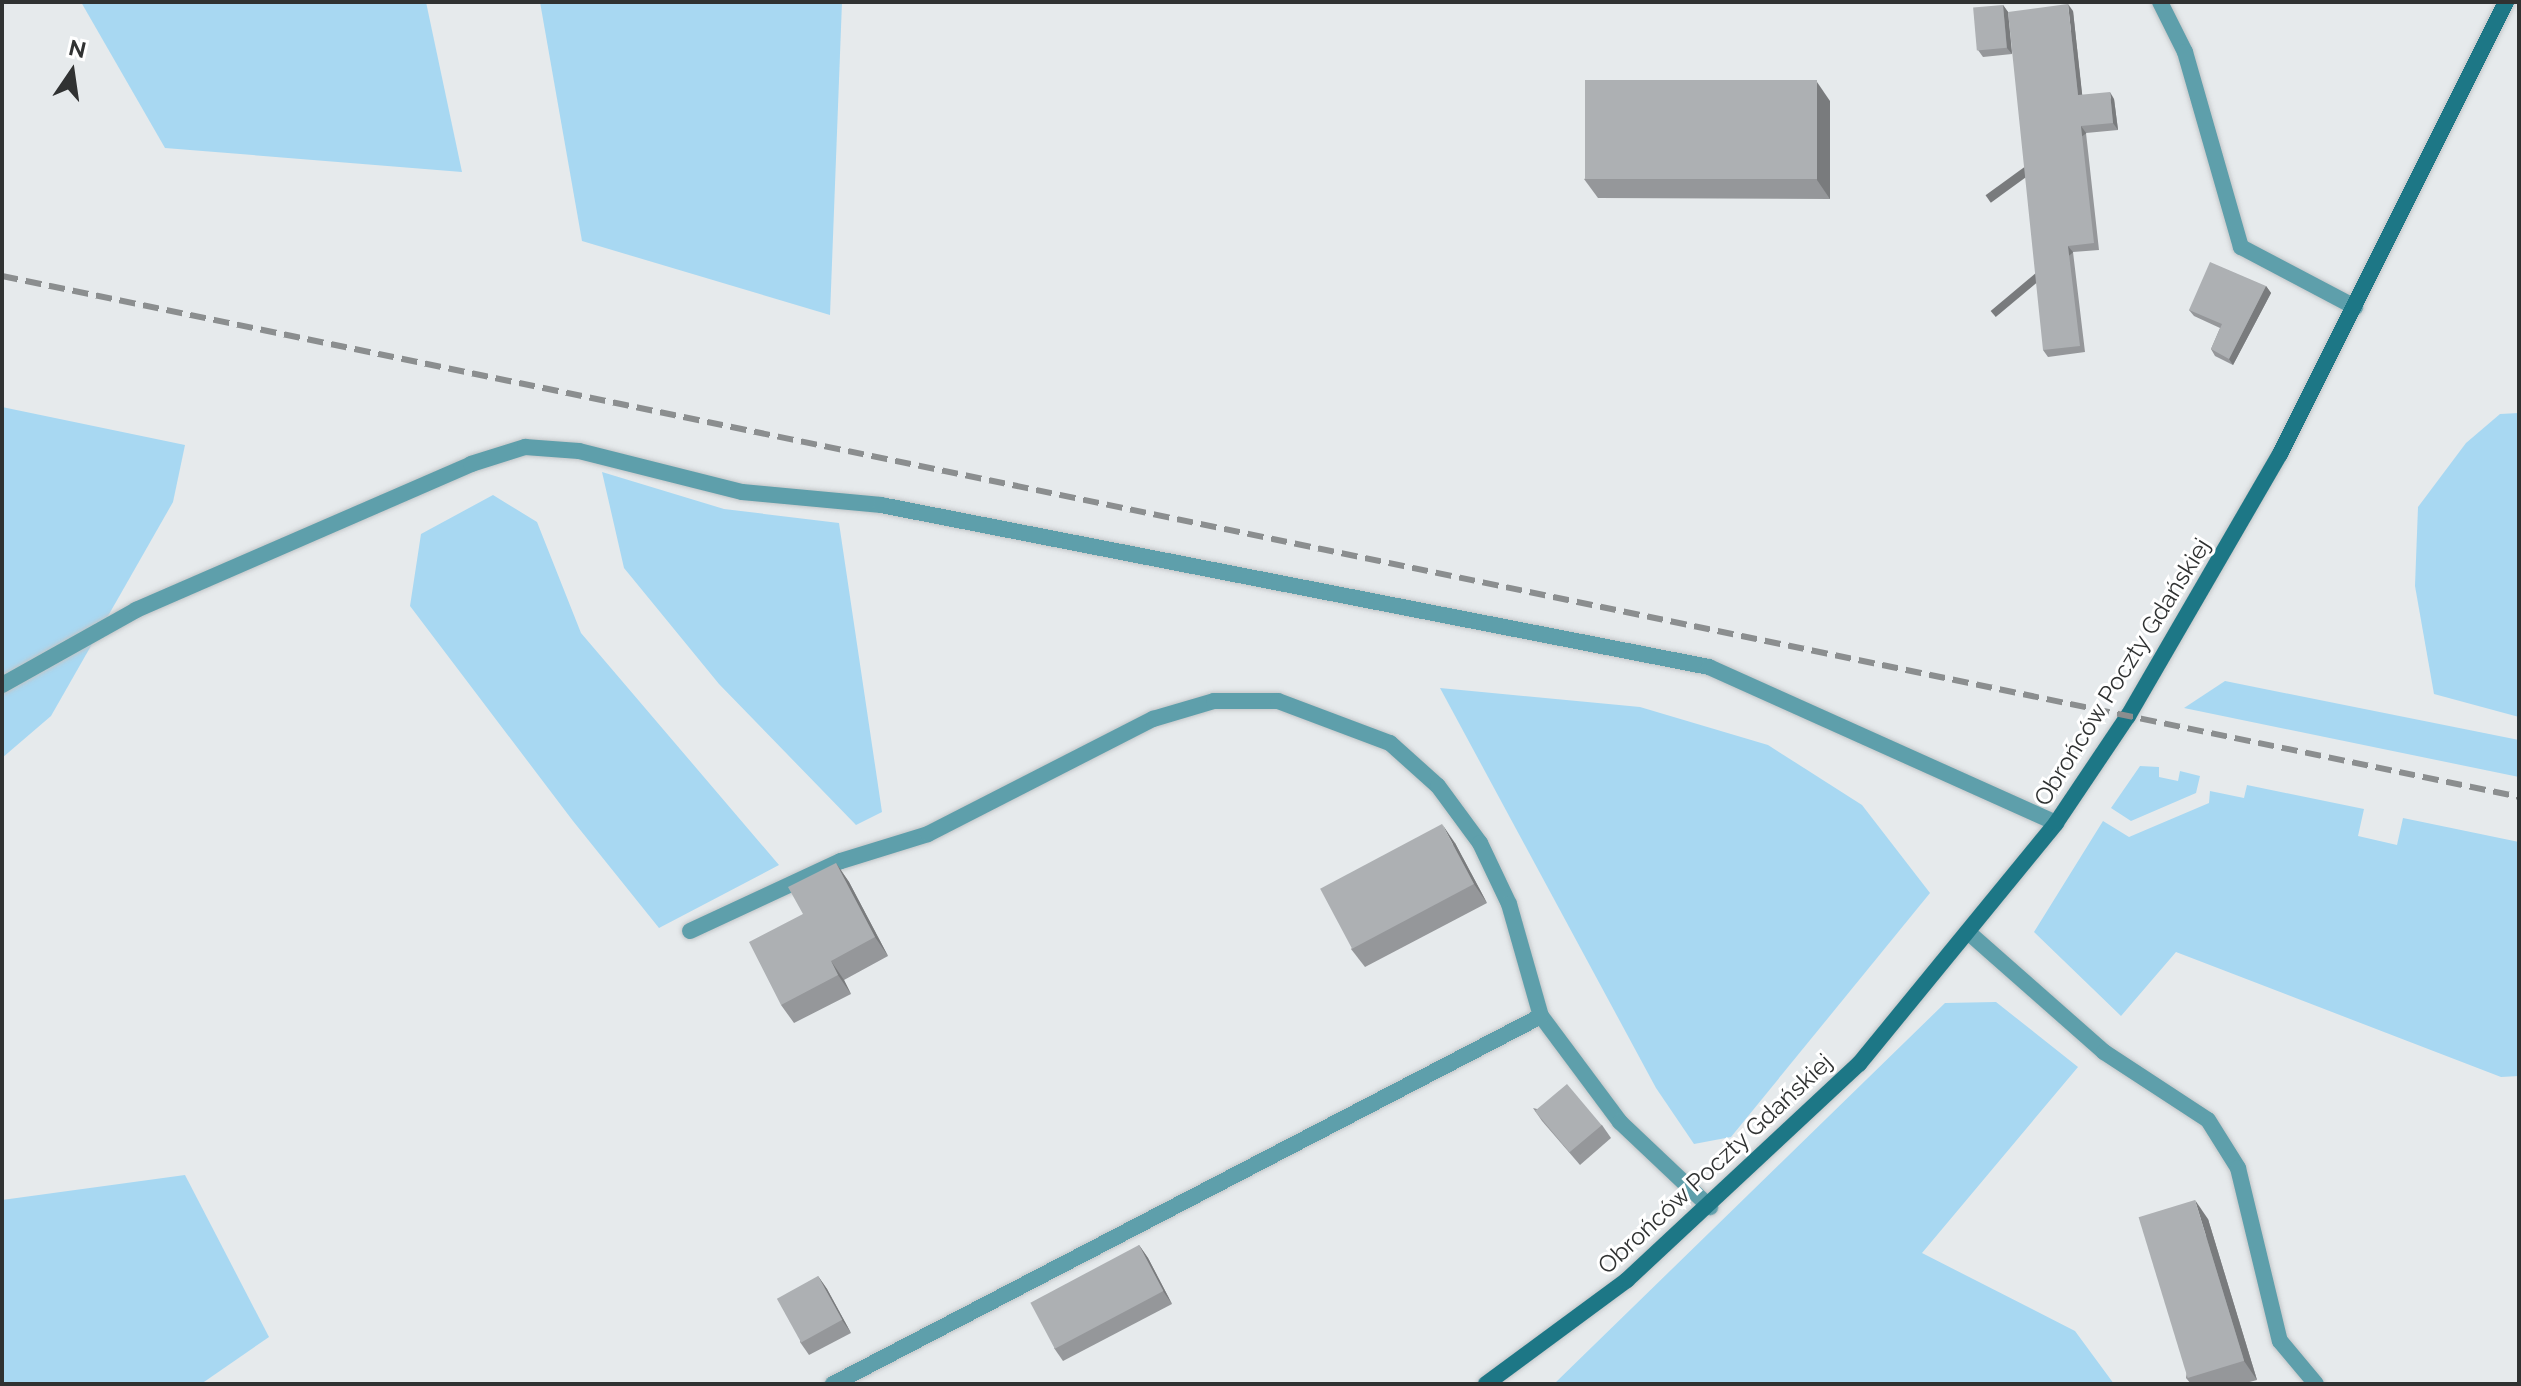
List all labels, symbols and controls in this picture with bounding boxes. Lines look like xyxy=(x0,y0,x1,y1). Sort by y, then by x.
north arrow xyxy=(32,32,112,112)
text: N xyxy=(66,34,88,63)
street label: Obrońców Poczty Gdańskiej xyxy=(2027,532,2217,812)
street label: Obrońców Poczty Gdańskiej xyxy=(1591,1047,1839,1281)

